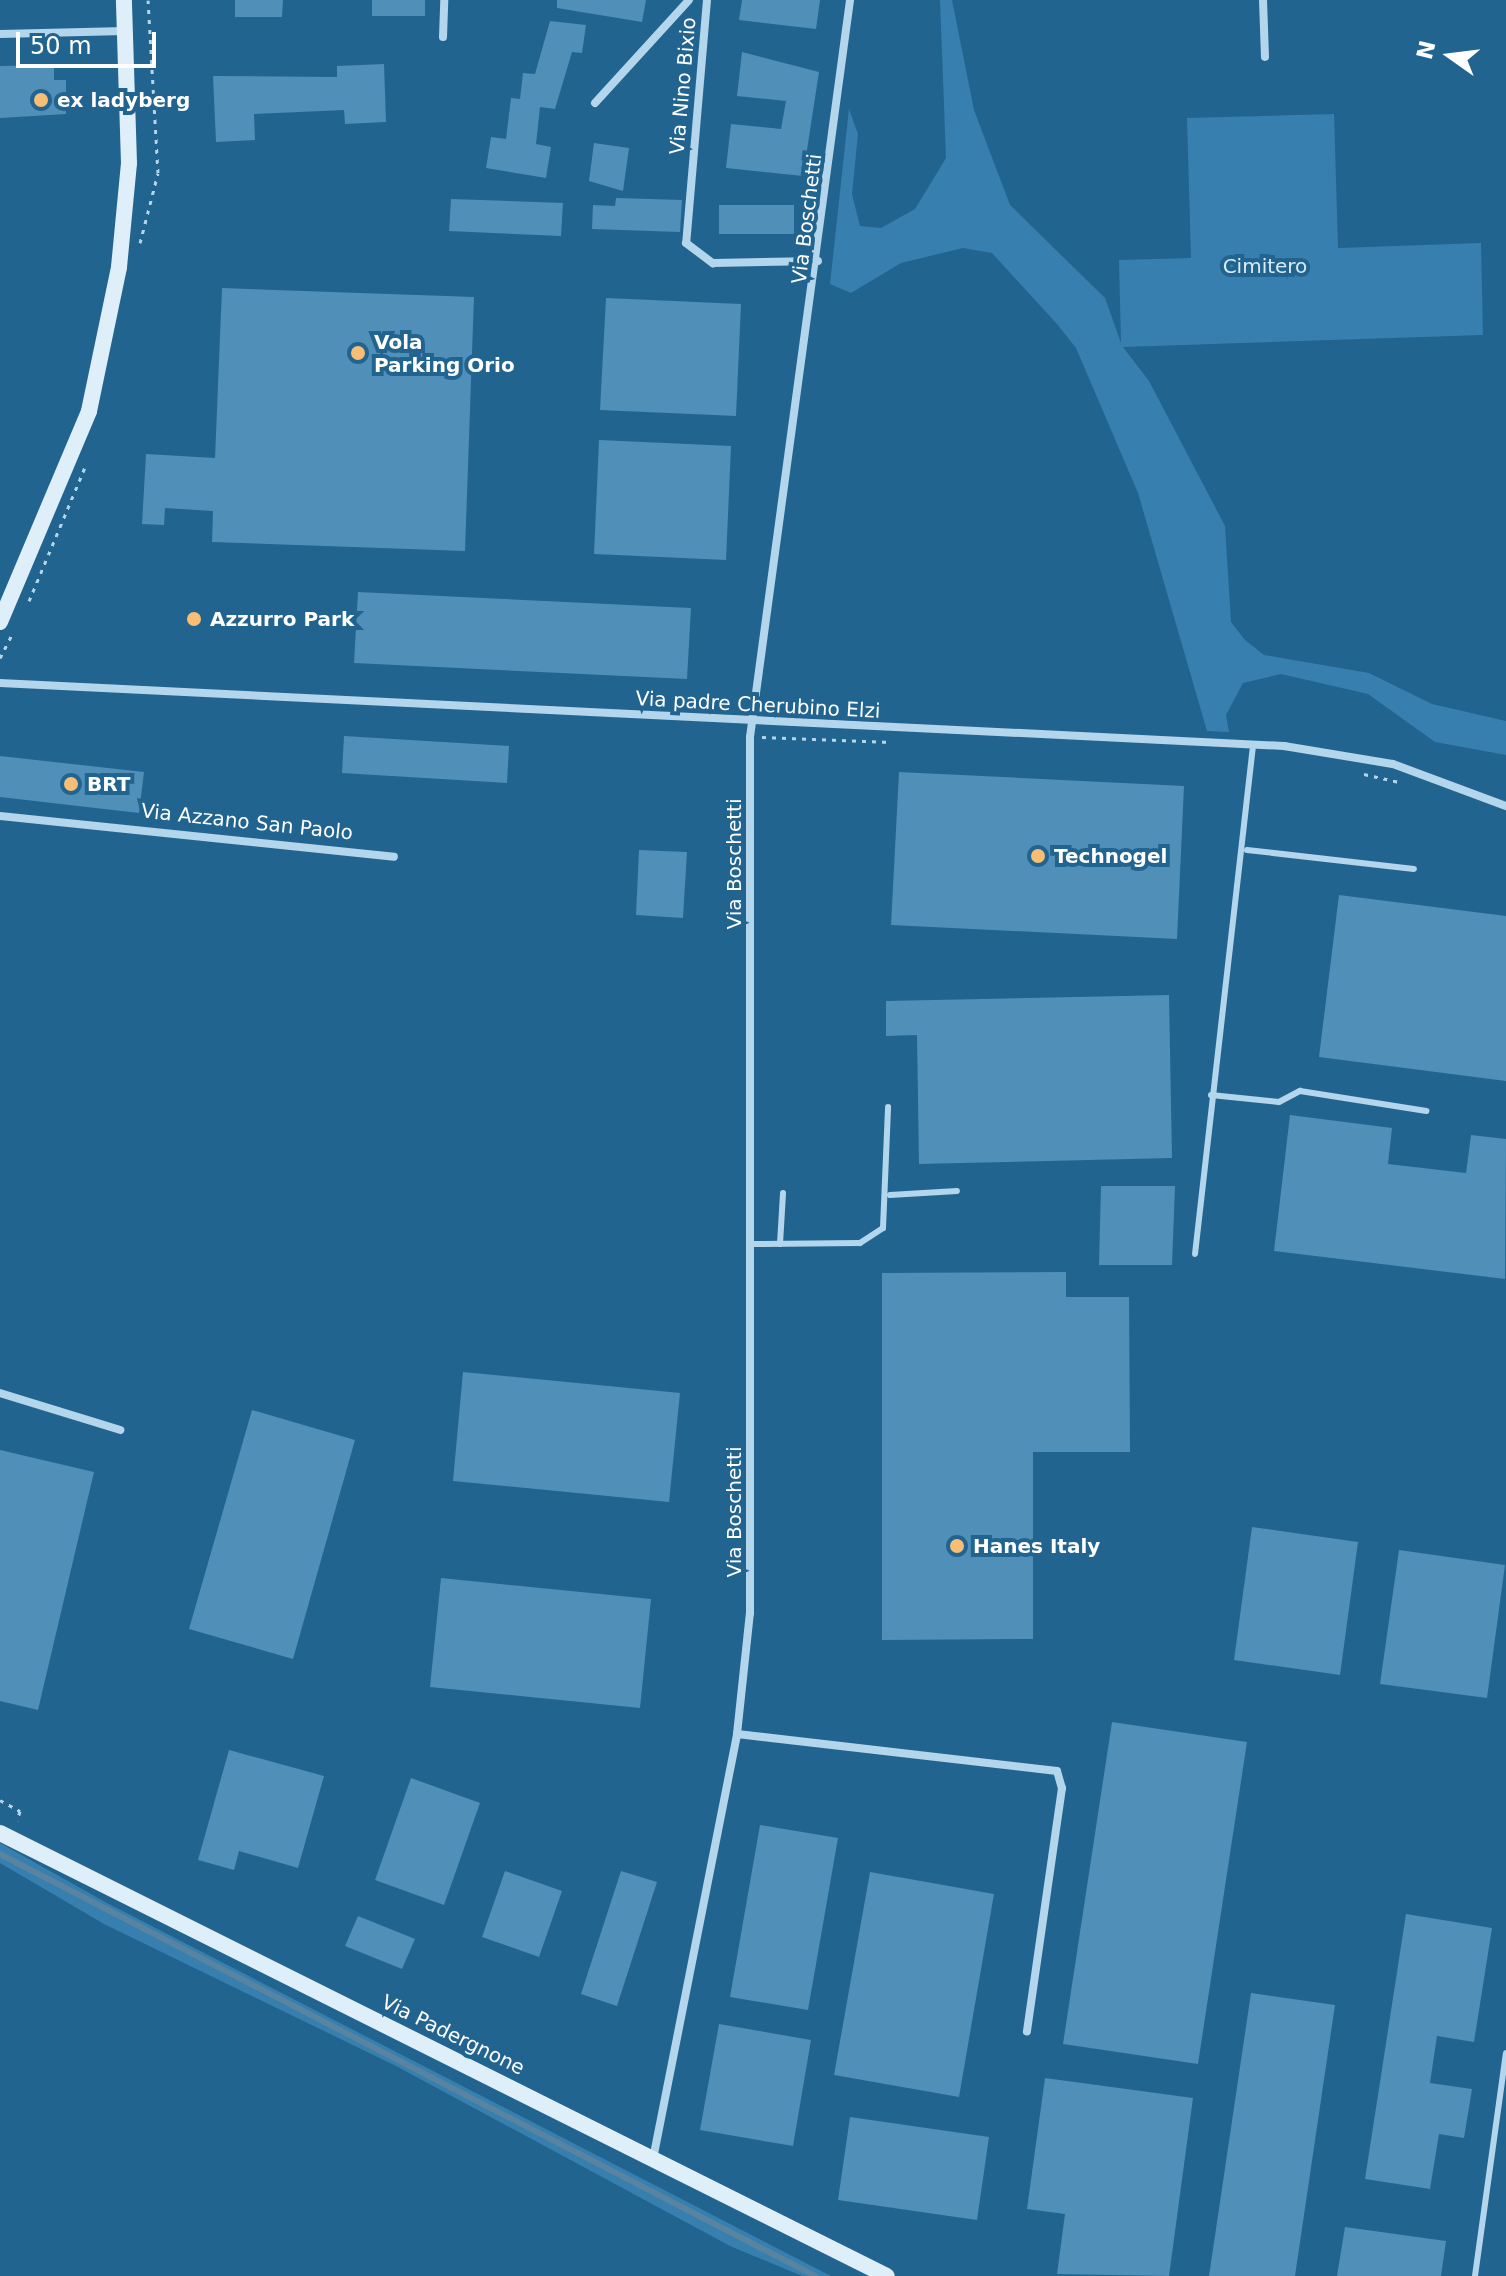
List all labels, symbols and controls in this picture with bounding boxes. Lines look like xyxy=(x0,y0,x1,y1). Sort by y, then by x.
scale bar xyxy=(20,16,160,66)
street label: Via Nino Bixio xyxy=(665,16,701,156)
north arrow xyxy=(1410,16,1490,96)
text: 50 m xyxy=(30,32,92,60)
text: N xyxy=(1412,38,1441,62)
place label: ex ladyberg xyxy=(57,88,190,112)
marker: ex ladyberg xyxy=(32,91,50,109)
street label: Via Boschetti xyxy=(787,153,827,285)
park label: Cimitero xyxy=(1223,254,1307,278)
place label: Vola Parking Orio xyxy=(374,330,515,377)
marker: Vola Parking Orio xyxy=(349,344,367,362)
place label: Azzurro Park xyxy=(210,607,354,631)
marker: Azzurro Park xyxy=(185,610,203,628)
street label: Via padre Cherubino Elzi xyxy=(635,687,881,723)
place label: BRT xyxy=(87,772,130,796)
marker: BRT xyxy=(62,775,80,793)
street label: Via Boschetti xyxy=(722,798,746,930)
street label: Via Azzano San Paolo xyxy=(140,799,354,845)
place label: Technogel xyxy=(1054,844,1167,868)
marker: Technogel xyxy=(1029,847,1047,865)
street label: Via Boschetti xyxy=(722,1446,746,1578)
place label: Hanes Italy xyxy=(973,1534,1100,1558)
marker: Hanes Italy xyxy=(948,1537,966,1555)
street label: Via Padergnone xyxy=(378,1990,528,2080)

